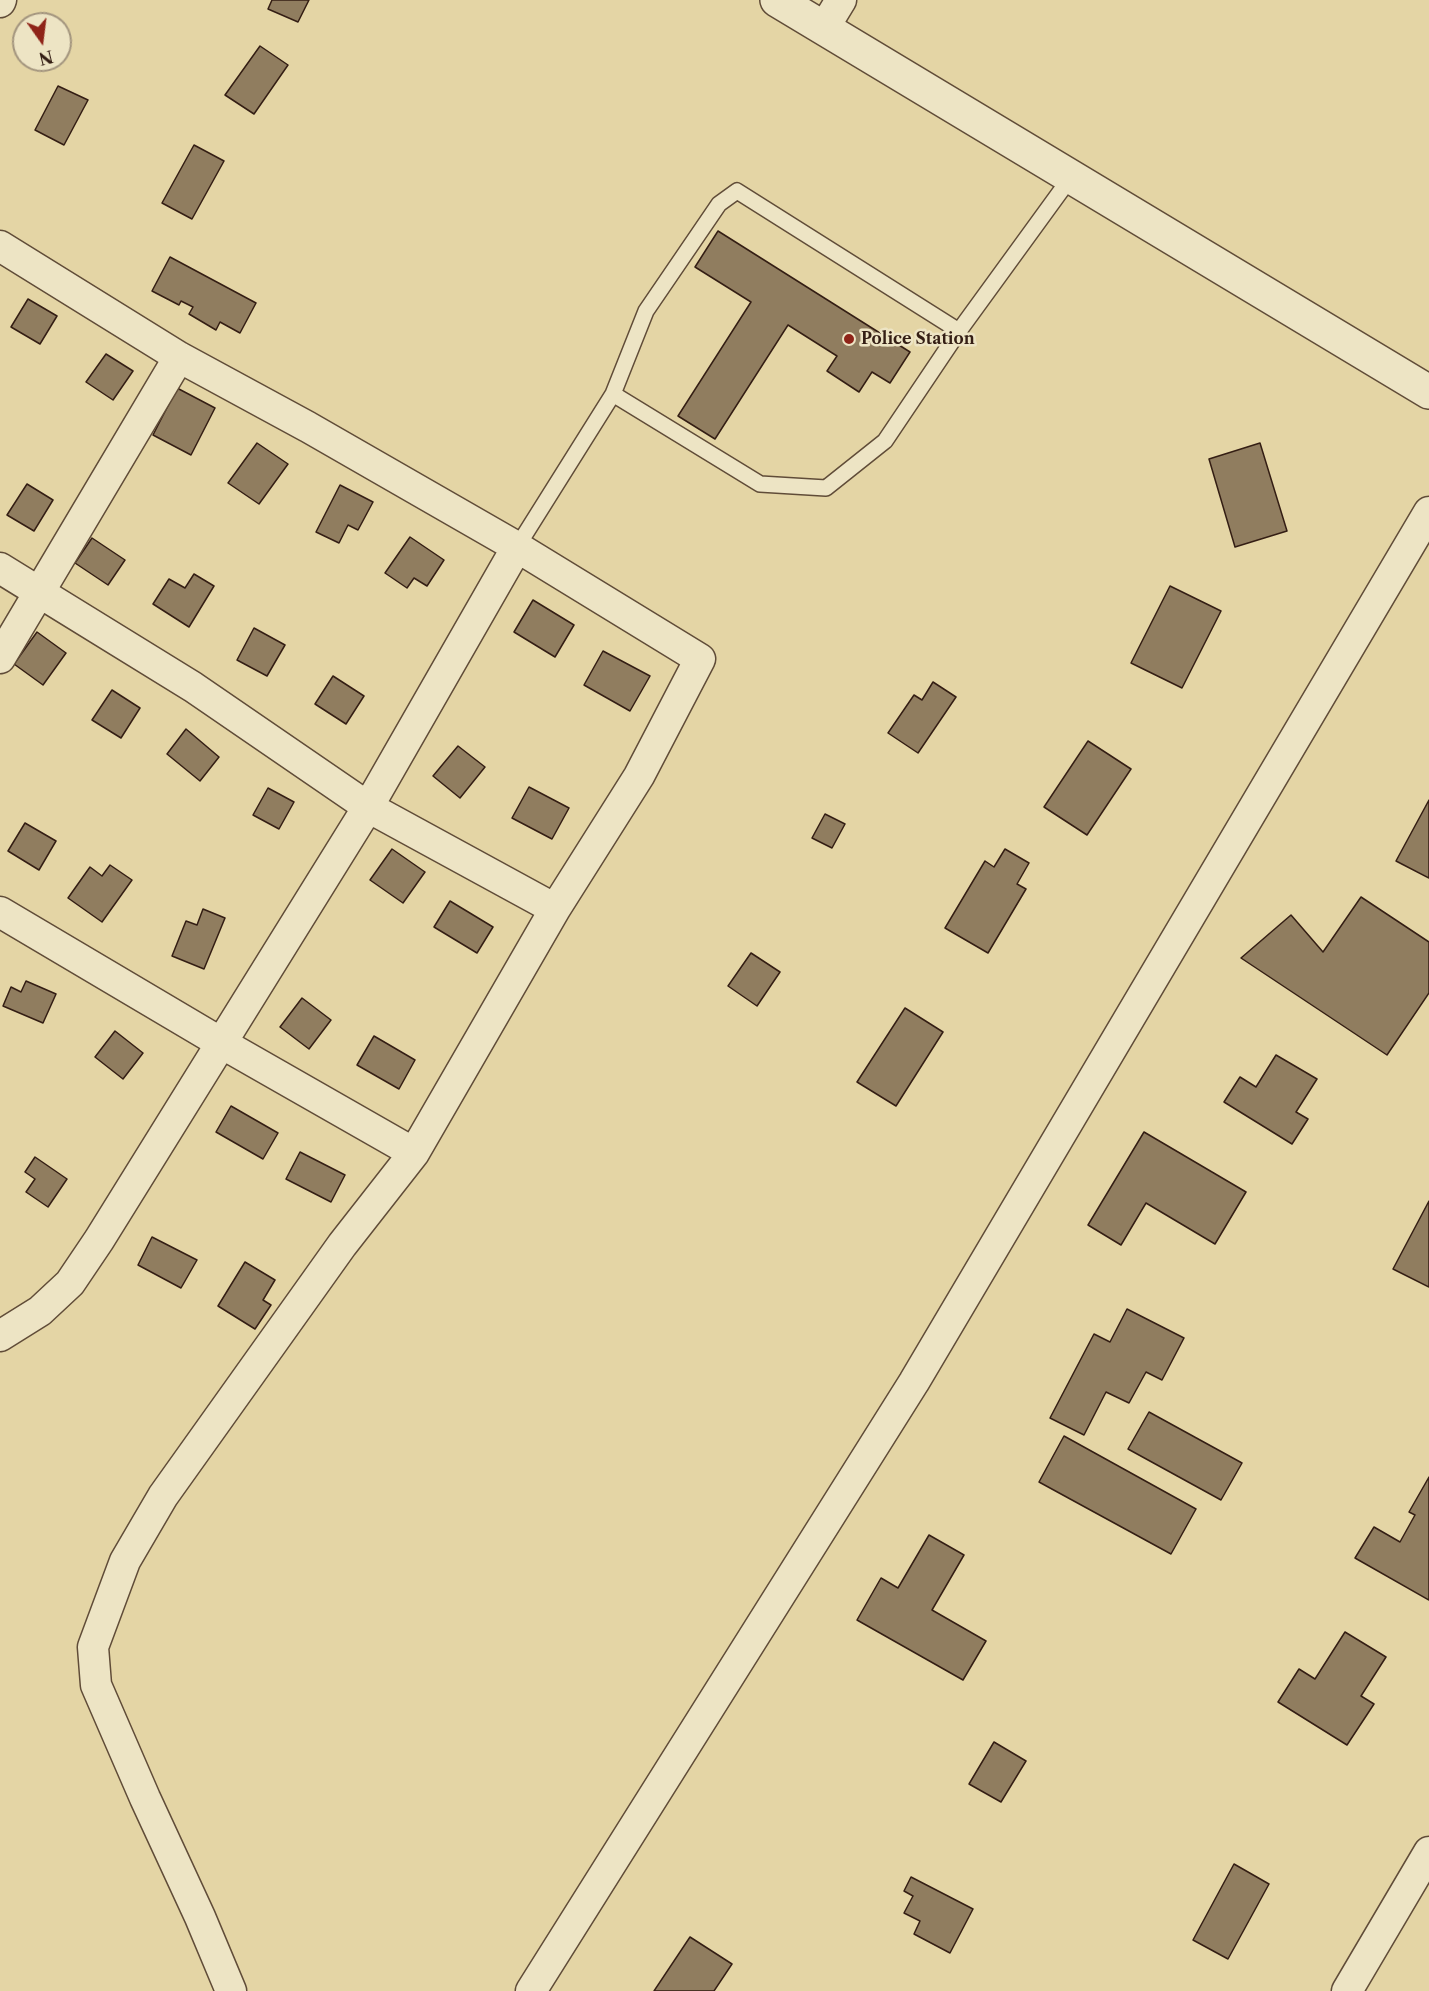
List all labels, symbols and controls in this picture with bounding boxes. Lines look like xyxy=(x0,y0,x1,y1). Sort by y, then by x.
north arrow xyxy=(12,12,72,72)
text: N xyxy=(37,46,55,69)
place label: Police Station xyxy=(861,329,975,349)
marker: Police Station xyxy=(842,332,856,346)

